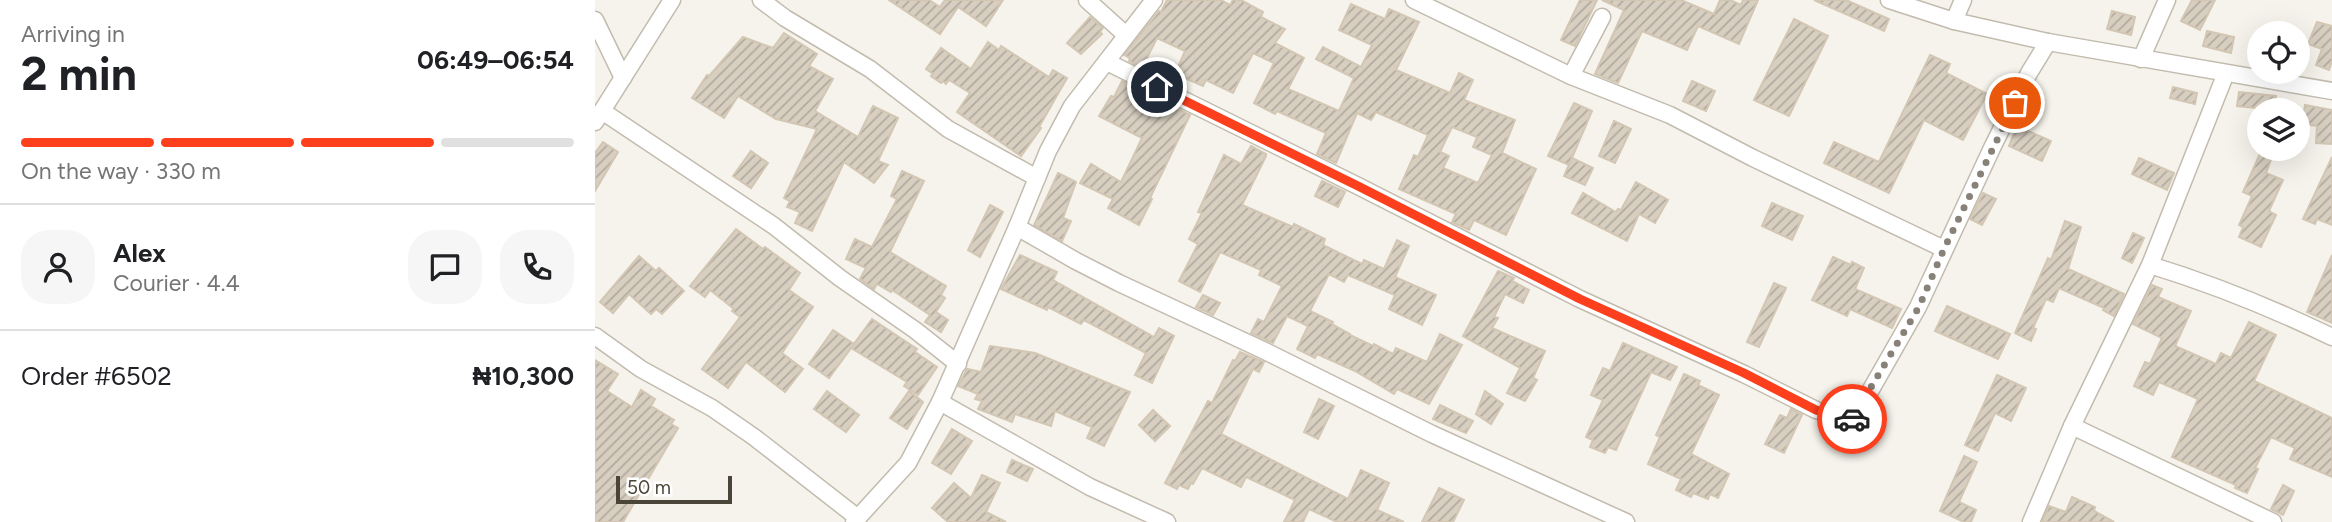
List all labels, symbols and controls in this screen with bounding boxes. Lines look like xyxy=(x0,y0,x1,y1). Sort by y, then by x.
text: Arriving in xyxy=(21,20,125,48)
map controls xyxy=(2247,21,2310,161)
button: locate xyxy=(2247,21,2310,84)
text: 06:49–06:54 xyxy=(417,44,574,76)
text: 2 min xyxy=(21,46,137,102)
pin xyxy=(1127,57,1187,117)
icon: home xyxy=(1138,68,1176,106)
pin xyxy=(1985,73,2045,133)
icon: bag xyxy=(1996,84,2034,122)
button: layers xyxy=(2247,98,2310,161)
text: On the way · 330 m xyxy=(21,157,221,185)
button: person xyxy=(21,230,95,304)
button: chat xyxy=(408,230,482,304)
button: phone xyxy=(500,230,574,304)
text: Alex xyxy=(113,237,166,269)
text: Courier · 4.4 xyxy=(113,269,240,297)
text: Order #6502 xyxy=(21,360,172,392)
text: ₦10,300 xyxy=(473,360,574,392)
courier xyxy=(1817,384,1887,454)
icon: car xyxy=(1833,400,1871,438)
scale bar xyxy=(616,473,731,505)
text: 50 m xyxy=(627,476,671,499)

